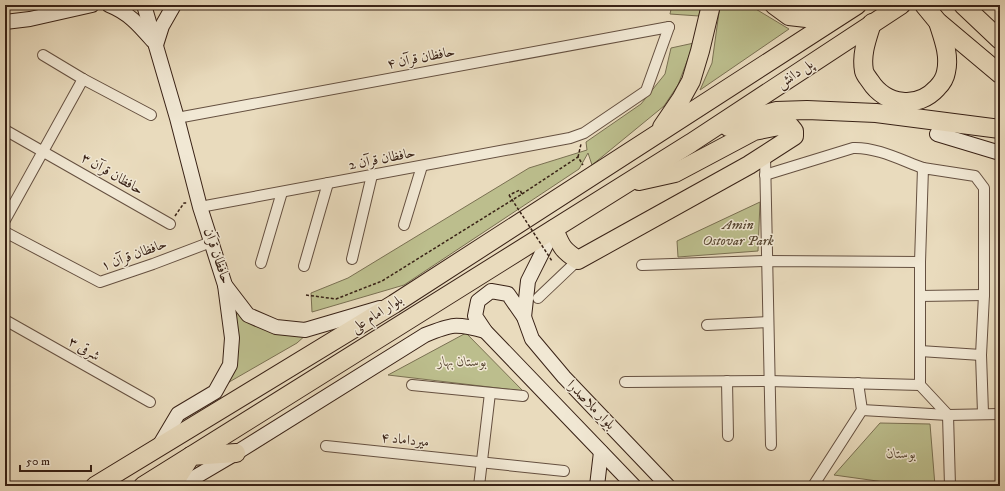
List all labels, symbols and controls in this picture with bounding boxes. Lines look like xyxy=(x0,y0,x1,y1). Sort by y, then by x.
street label: حافظان قرآن ۴ xyxy=(385,43,457,73)
street label: پل دانش xyxy=(773,54,819,94)
street label: حافظان قرآن 2 xyxy=(347,144,417,174)
street label: حافظان قرآن ۳ xyxy=(78,149,146,199)
park label: Amin Ostovar Park xyxy=(702,216,774,250)
street label: حافظان قرآن xyxy=(199,226,235,286)
street label: حافظان قرآن ۱ xyxy=(99,235,169,275)
street label: بلوار امام علی xyxy=(348,291,408,340)
street label: ۳ شرقی xyxy=(65,333,103,365)
park label: بوستان بهار xyxy=(436,353,487,371)
street label: بلوار ملاصدرا xyxy=(563,376,619,434)
street label: میرداماد ۴ xyxy=(380,429,430,451)
park label: بوستان xyxy=(886,445,916,463)
scale bar xyxy=(20,447,91,473)
text: 50 m xyxy=(26,454,50,469)

